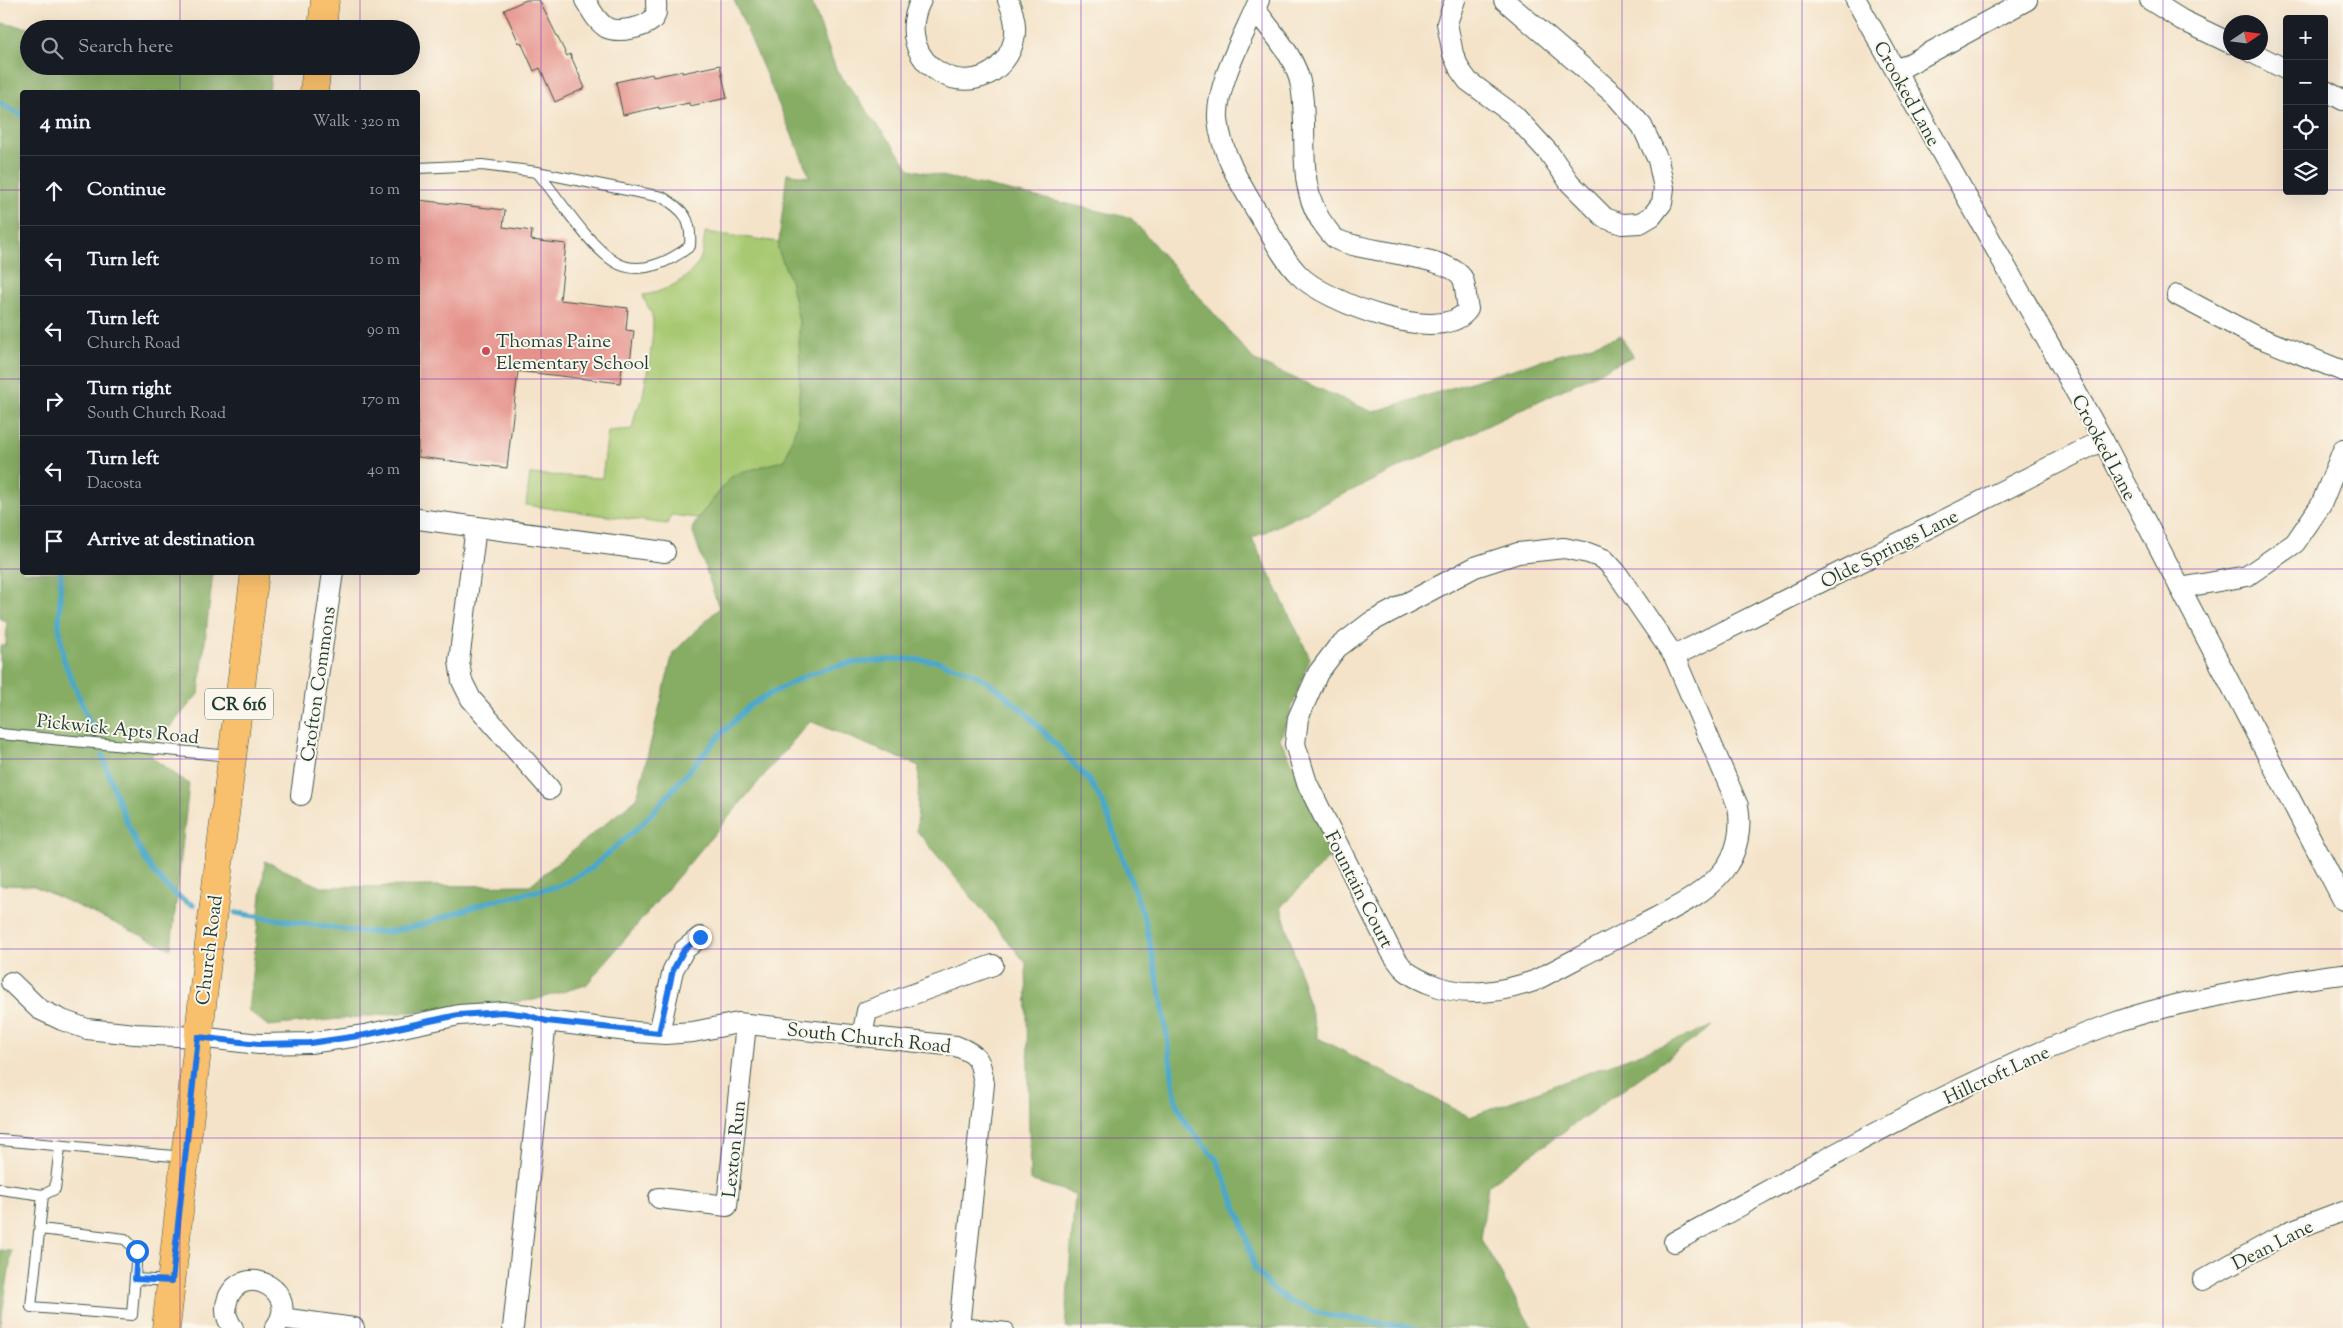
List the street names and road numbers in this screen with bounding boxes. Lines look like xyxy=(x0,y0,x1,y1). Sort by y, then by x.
street label: Crooked Lane xyxy=(1866,37,1946,152)
street label: Crooked Lane xyxy=(2064,390,2142,506)
street label: Olde Springs Lane xyxy=(1817,504,1964,597)
street label: Crofton Commons xyxy=(295,605,344,764)
road number: CR 616 xyxy=(205,689,273,720)
street label: Pickwick Apts Road xyxy=(35,709,200,752)
street label: Fountain Court xyxy=(1317,827,1399,954)
street label: Church Road xyxy=(190,893,231,1007)
street label: South Church Road xyxy=(785,1017,953,1062)
street label: Hillcroft Lane xyxy=(1940,1040,2055,1113)
street label: Lexton Run xyxy=(717,1099,754,1199)
street label: Dean Lane xyxy=(2228,1214,2319,1278)

